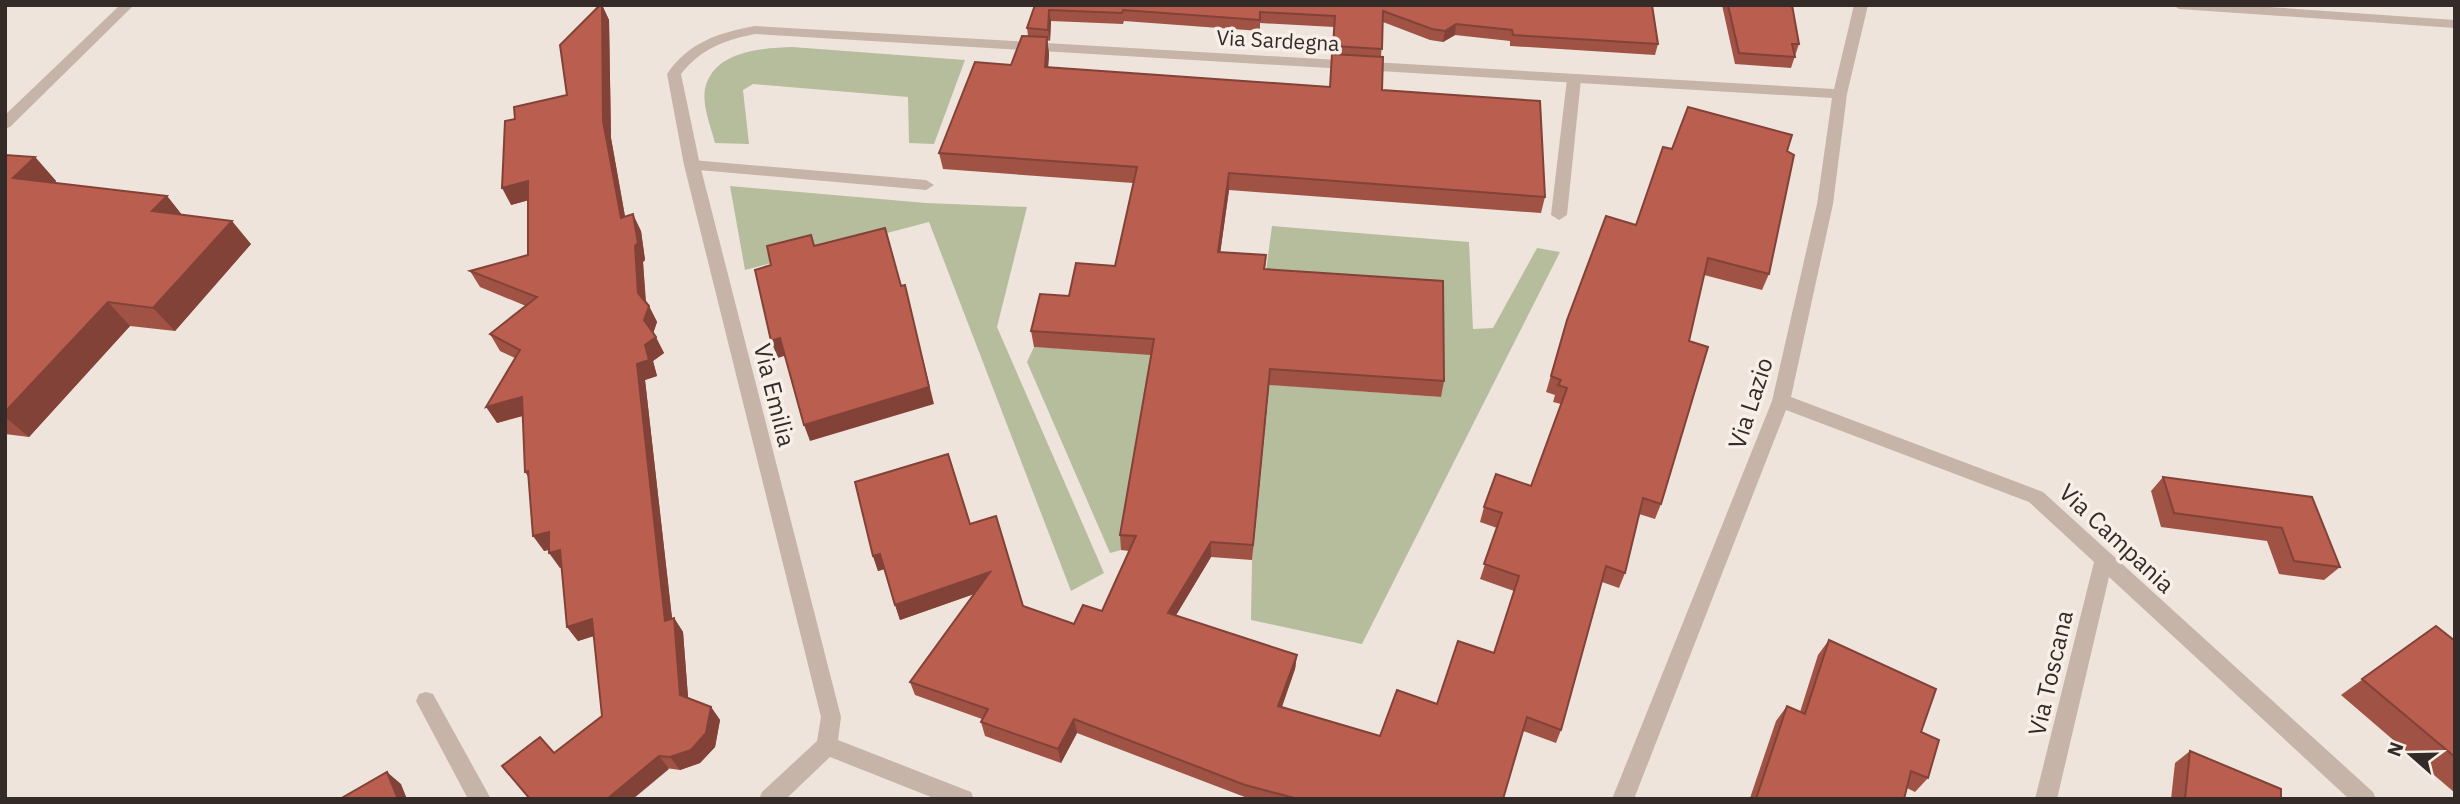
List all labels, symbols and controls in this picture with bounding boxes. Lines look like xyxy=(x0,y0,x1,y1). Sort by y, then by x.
street label: Via Sardegna xyxy=(1216,23,1340,57)
street label: Via Emilia xyxy=(747,340,803,450)
street label: Via Lazio xyxy=(1720,353,1780,453)
street label: Via Campania xyxy=(2052,476,2182,600)
street label: Via Toscana xyxy=(2020,607,2080,739)
north arrow xyxy=(2376,720,2446,790)
text: N xyxy=(2381,739,2409,760)

